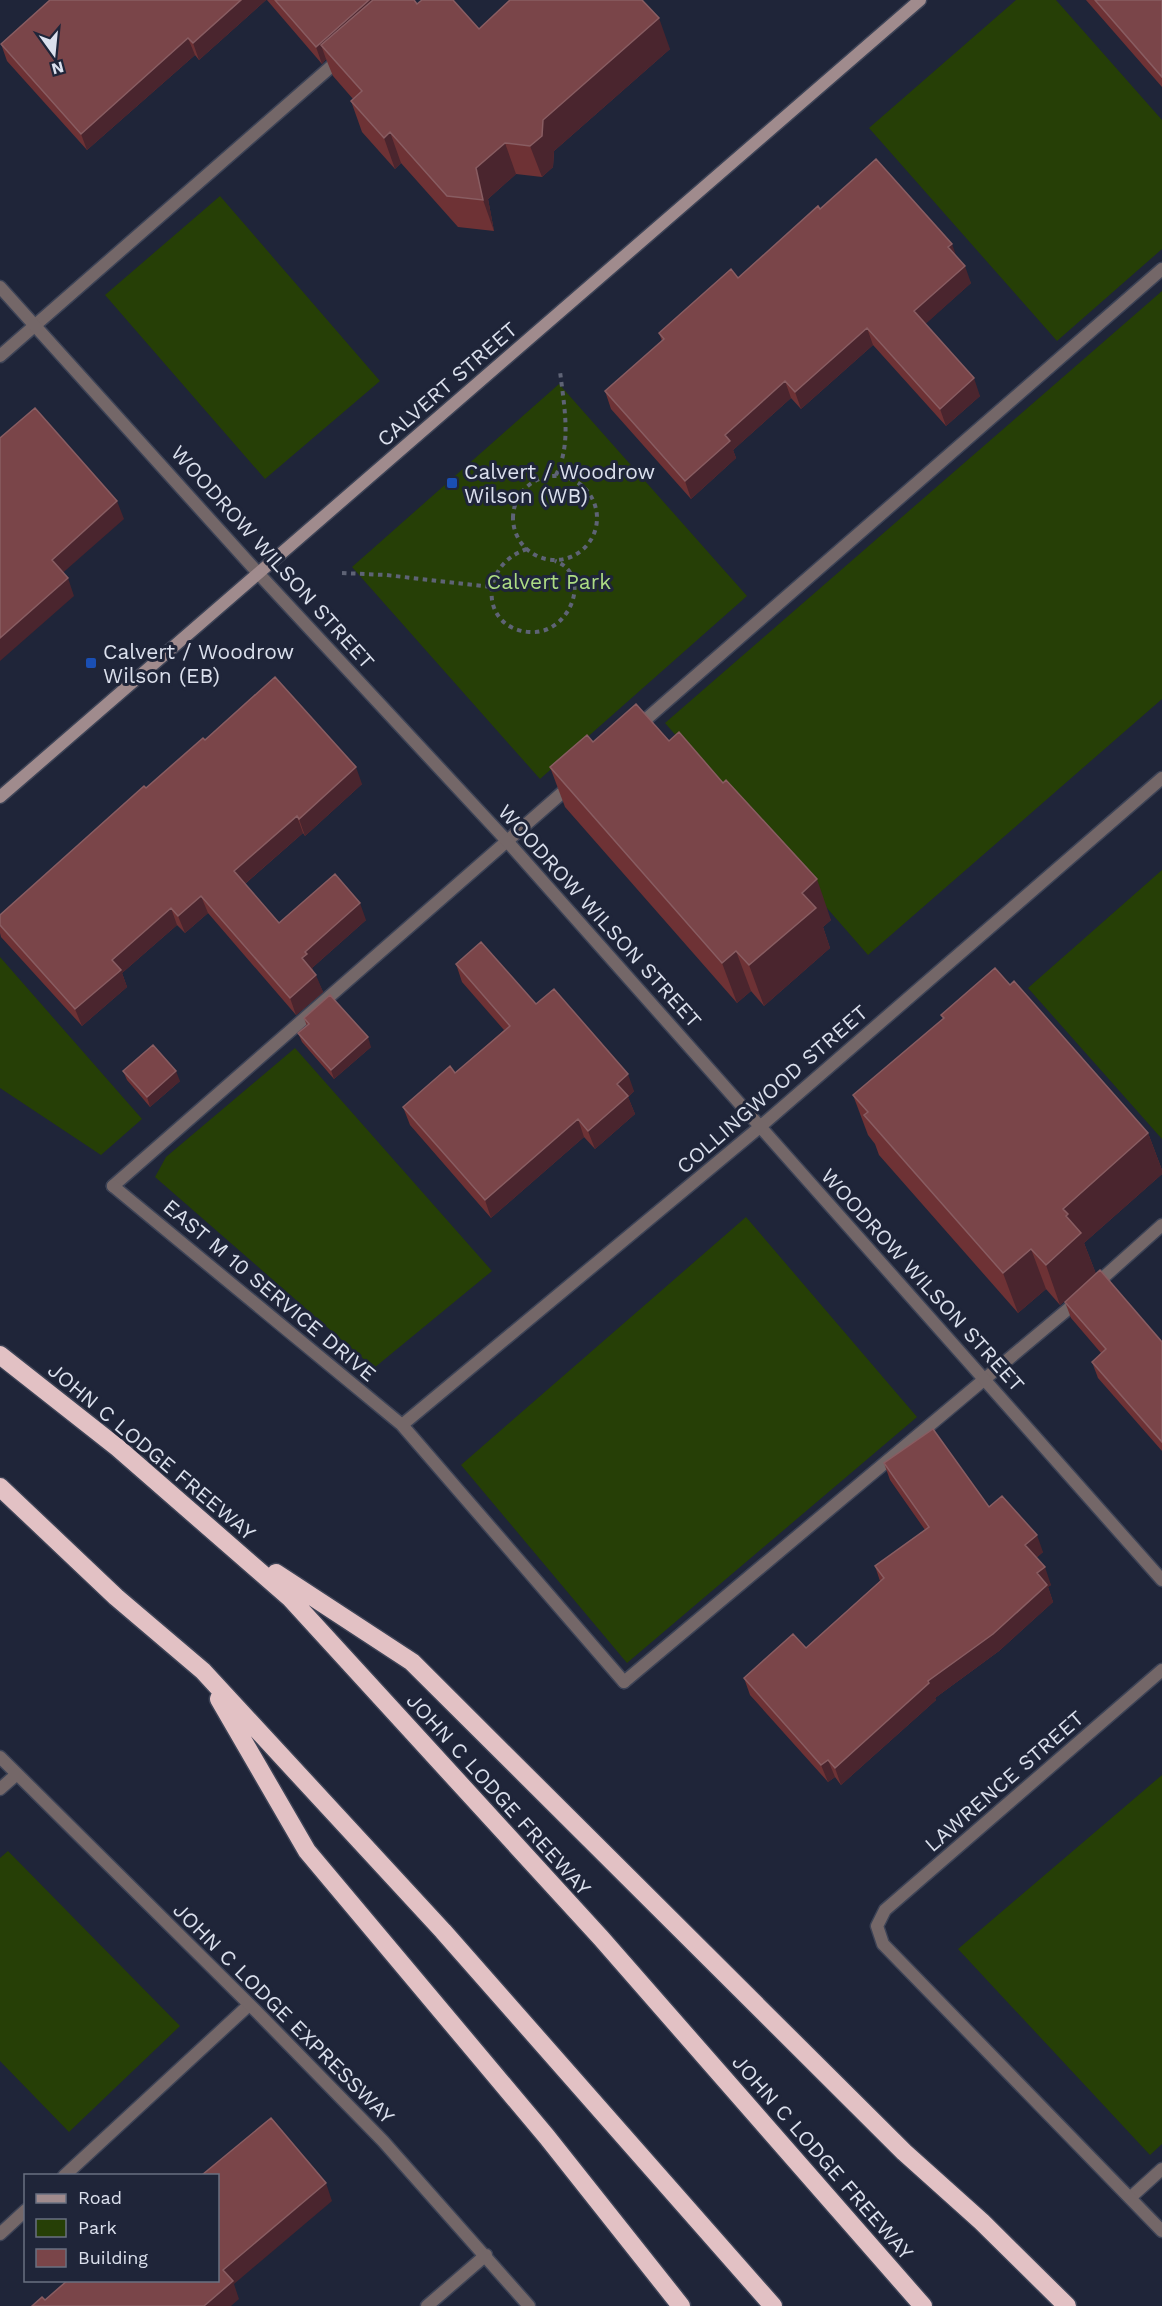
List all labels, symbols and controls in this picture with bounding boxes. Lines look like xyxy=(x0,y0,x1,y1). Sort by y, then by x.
north arrow xyxy=(24,24,84,84)
text: N xyxy=(50,57,66,79)
street label: CALVERT STREET xyxy=(372,316,522,452)
street label: WOODROW WILSON STREET xyxy=(166,440,380,674)
place label: Calvert / Woodrow Wilson (WB) xyxy=(464,459,655,508)
marker: Calvert / Woodrow Wilson (WB) xyxy=(445,476,459,490)
park label: Calvert Park xyxy=(487,569,611,594)
place label: Calvert / Woodrow Wilson (EB) xyxy=(103,639,294,688)
marker: Calvert / Woodrow Wilson (EB) xyxy=(84,656,98,670)
street label: WOODROW WILSON STREET xyxy=(493,799,707,1033)
street label: COLLINGWOOD STREET xyxy=(672,999,873,1179)
street label: WOODROW WILSON STREET xyxy=(816,1163,1030,1397)
street label: EAST M 10 SERVICE DRIVE xyxy=(159,1194,381,1386)
street label: JOHN C LODGE FREEWAY xyxy=(43,1357,261,1545)
street label: JOHN C LODGE FREEWAY xyxy=(402,1688,596,1900)
street label: LAWRENCE STREET xyxy=(919,1705,1089,1857)
street label: JOHN C LODGE EXPRESSWAY xyxy=(168,1897,400,2129)
street label: JOHN C LODGE FREEWAY xyxy=(727,2049,919,2265)
legend xyxy=(24,2174,219,2282)
text: Road xyxy=(78,2187,122,2208)
text: Park xyxy=(78,2217,117,2238)
text: Building xyxy=(78,2247,148,2268)

